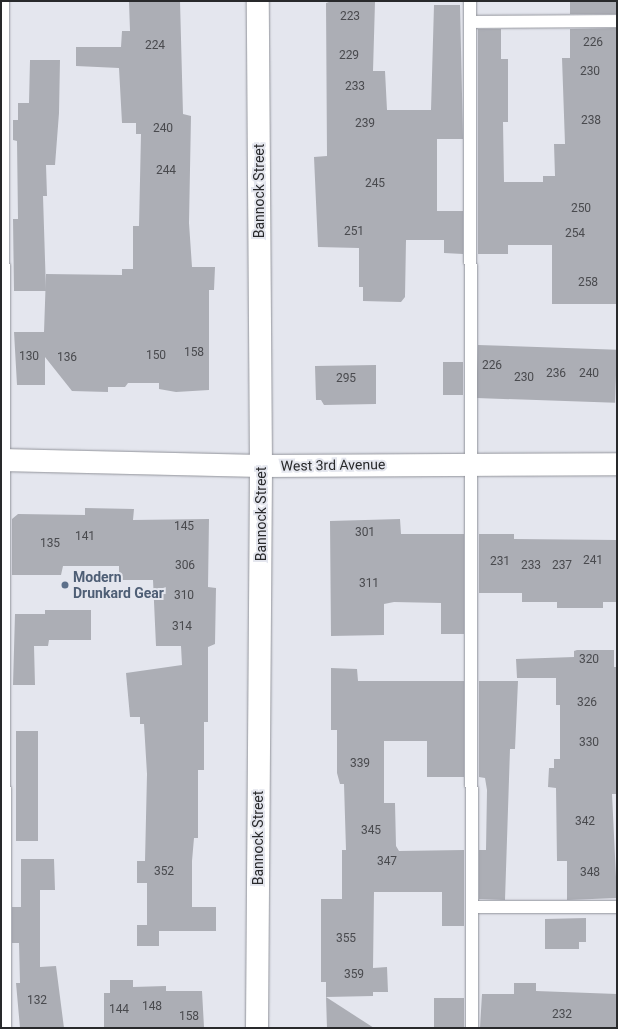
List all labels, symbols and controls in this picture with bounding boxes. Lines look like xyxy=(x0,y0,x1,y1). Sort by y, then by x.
house number: 223 xyxy=(340,10,360,24)
house number: 226 xyxy=(583,36,603,50)
house number: 224 xyxy=(145,39,165,53)
house number: 229 xyxy=(339,49,359,63)
house number: 230 xyxy=(580,65,600,79)
house number: 233 xyxy=(345,80,365,94)
house number: 238 xyxy=(581,114,601,128)
house number: 239 xyxy=(355,117,375,131)
house number: 240 xyxy=(153,122,173,136)
street label: Bannock Street xyxy=(251,144,267,238)
house number: 244 xyxy=(156,164,176,178)
house number: 245 xyxy=(365,177,385,191)
house number: 250 xyxy=(571,202,591,216)
house number: 251 xyxy=(344,225,364,239)
house number: 254 xyxy=(565,227,585,241)
house number: 258 xyxy=(578,276,598,290)
house number: 158 xyxy=(184,346,204,360)
house number: 150 xyxy=(146,349,166,363)
house number: 130 xyxy=(19,350,39,364)
house number: 136 xyxy=(57,351,77,365)
house number: 226 xyxy=(482,359,502,373)
house number: 236 xyxy=(546,367,566,381)
house number: 240 xyxy=(579,367,599,381)
house number: 230 xyxy=(514,371,534,385)
house number: 295 xyxy=(336,372,356,386)
street label: West 3rd Avenue xyxy=(281,456,385,474)
street label: Bannock Street xyxy=(253,467,269,561)
house number: 145 xyxy=(174,520,194,534)
house number: 301 xyxy=(355,526,375,540)
house number: 141 xyxy=(75,530,95,544)
house number: 135 xyxy=(40,537,60,551)
house number: 241 xyxy=(583,554,603,568)
house number: 231 xyxy=(490,555,510,569)
house number: 306 xyxy=(175,559,195,573)
house number: 233 xyxy=(521,559,541,573)
house number: 237 xyxy=(552,559,572,573)
place label: Modern Drunkard Gear xyxy=(73,569,164,602)
house number: 311 xyxy=(359,577,379,591)
marker: Modern Drunkard Gear xyxy=(60,580,70,590)
house number: 310 xyxy=(174,589,194,603)
house number: 314 xyxy=(172,620,192,634)
house number: 320 xyxy=(579,653,599,667)
house number: 326 xyxy=(577,696,597,710)
house number: 330 xyxy=(579,736,599,750)
house number: 339 xyxy=(350,757,370,771)
street label: Bannock Street xyxy=(250,791,266,885)
house number: 342 xyxy=(575,815,595,829)
house number: 345 xyxy=(361,824,381,838)
house number: 347 xyxy=(377,855,397,869)
house number: 352 xyxy=(154,865,174,879)
house number: 348 xyxy=(580,866,600,880)
house number: 355 xyxy=(336,932,356,946)
house number: 359 xyxy=(344,968,364,982)
house number: 132 xyxy=(27,994,47,1008)
house number: 148 xyxy=(142,1000,162,1014)
house number: 144 xyxy=(109,1003,129,1017)
house number: 232 xyxy=(552,1008,572,1022)
house number: 158 xyxy=(179,1010,199,1024)

